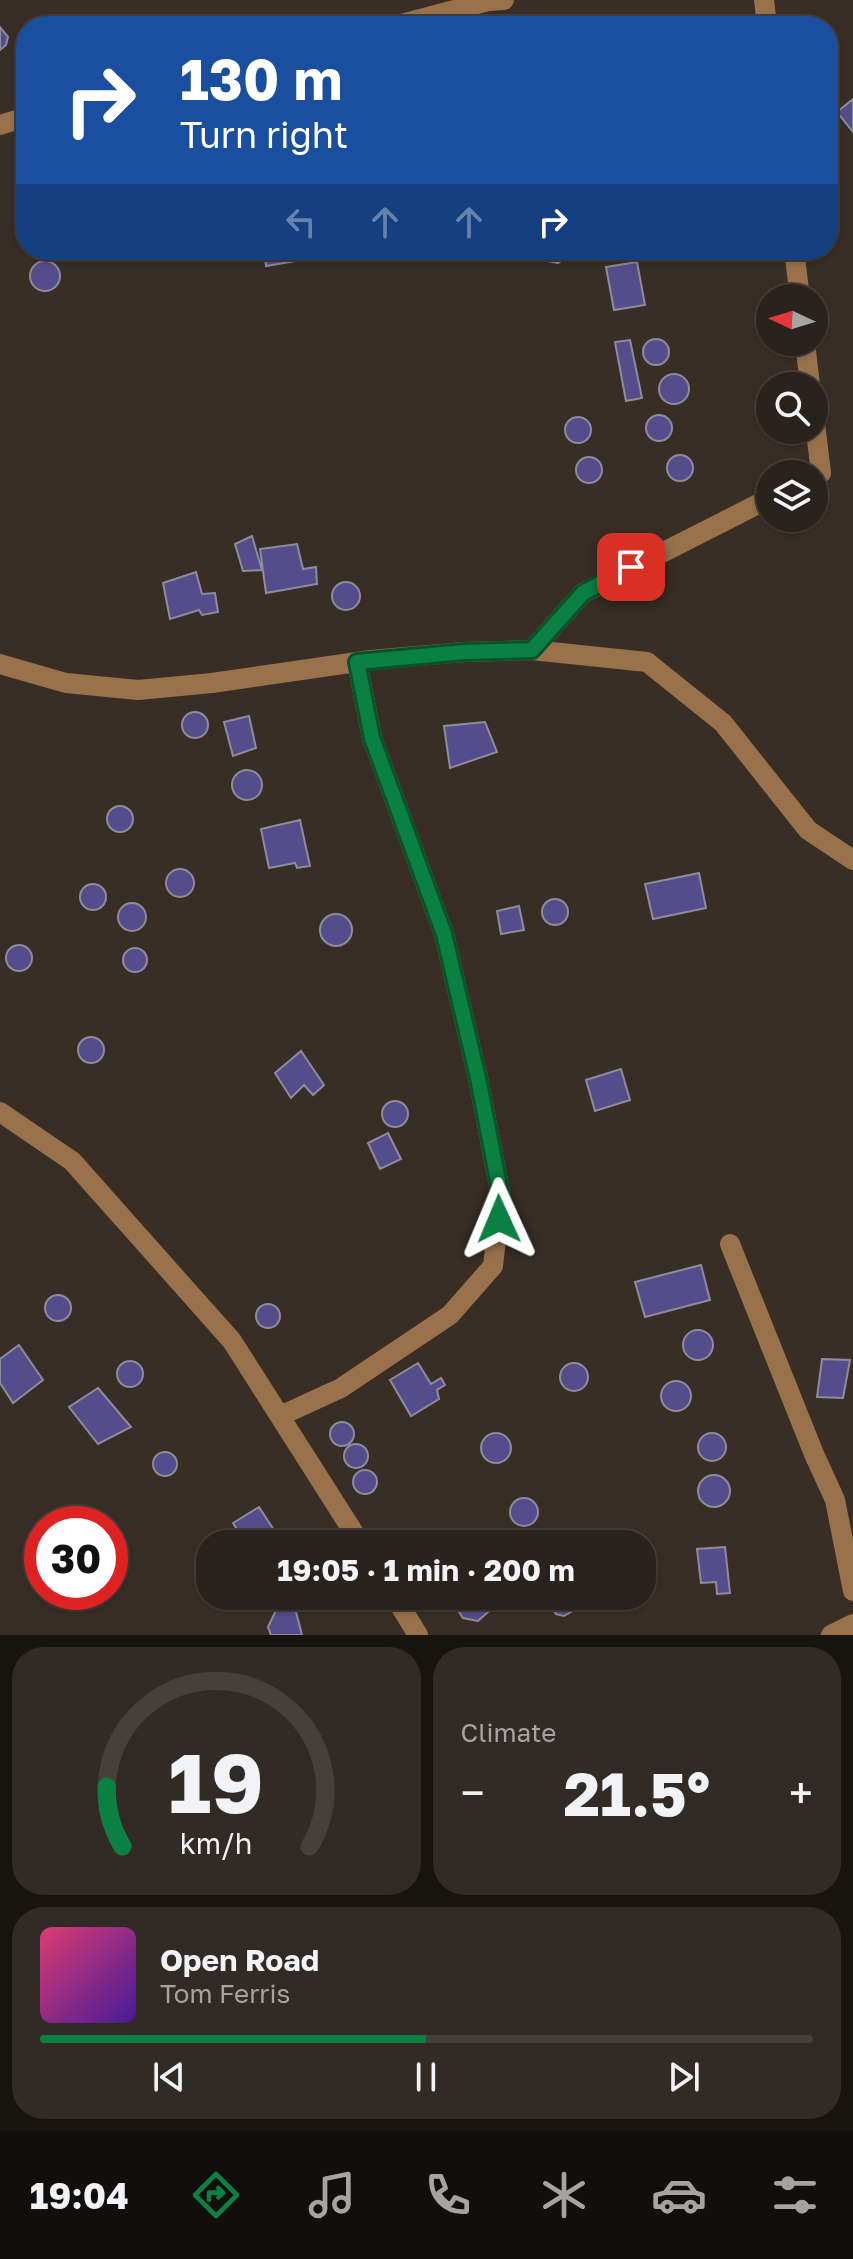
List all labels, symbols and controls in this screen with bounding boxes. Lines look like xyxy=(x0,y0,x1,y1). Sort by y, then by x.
text: 130 m xyxy=(180,45,342,112)
icon: right xyxy=(48,48,152,152)
text: Turn right xyxy=(180,113,348,156)
icon: left xyxy=(279,200,323,244)
icon: ahead xyxy=(363,200,407,244)
icon: ahead xyxy=(447,200,491,244)
icon: right xyxy=(531,200,575,244)
north arrow xyxy=(756,284,828,356)
map controls xyxy=(756,284,828,532)
button: search xyxy=(756,372,828,444)
button: layers xyxy=(756,460,828,532)
pin xyxy=(597,533,665,601)
icon: arrive xyxy=(609,545,653,589)
position arrow xyxy=(457,1177,541,1261)
speed limit sign: 30 xyxy=(24,1506,128,1610)
text: 19:05 · 1 min · 200 m xyxy=(277,1552,575,1588)
text: Climate xyxy=(461,1717,556,1748)
text: 19 xyxy=(168,1731,264,1831)
text: 21.5° xyxy=(563,1757,710,1829)
text: − xyxy=(461,1766,485,1819)
text: + xyxy=(789,1766,813,1819)
text: km/h xyxy=(180,1826,253,1860)
text: Open Road xyxy=(160,1942,319,1978)
text: Tom Ferris xyxy=(160,1978,290,2009)
icon: previous xyxy=(147,2055,191,2099)
icon: pause xyxy=(404,2055,448,2099)
icon: next xyxy=(662,2055,706,2099)
icon: directions xyxy=(188,2167,244,2223)
icon: music xyxy=(304,2167,360,2223)
icon: phone xyxy=(420,2167,476,2223)
icon: climate xyxy=(536,2167,592,2223)
icon: car xyxy=(651,2167,707,2223)
icon: filters xyxy=(767,2167,823,2223)
text: 19:04 xyxy=(30,2174,129,2217)

